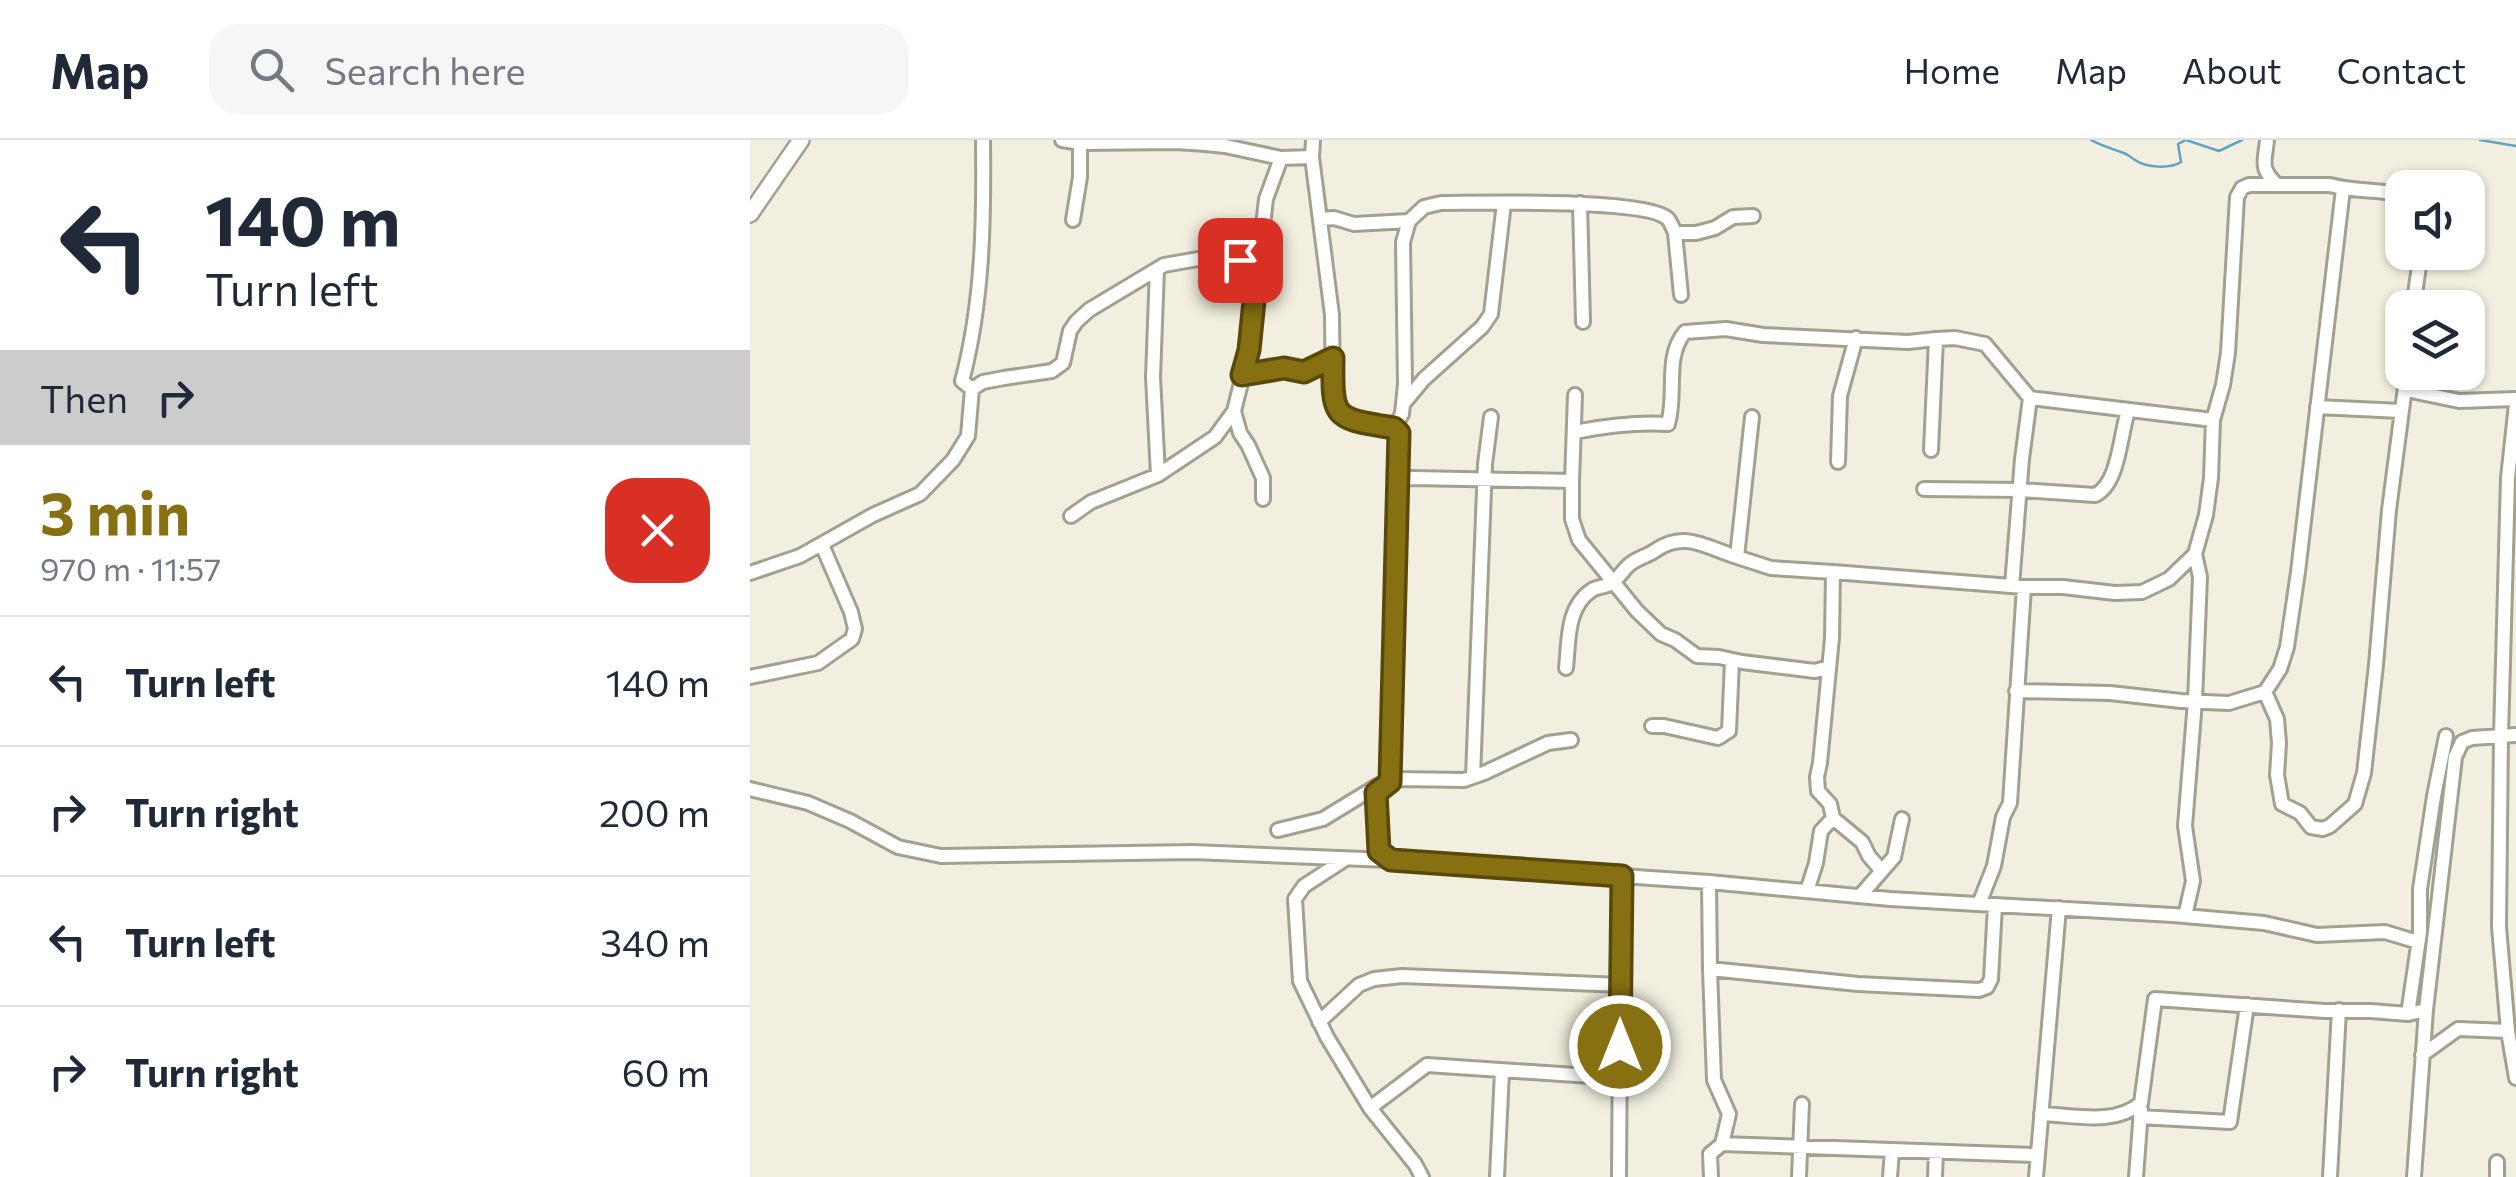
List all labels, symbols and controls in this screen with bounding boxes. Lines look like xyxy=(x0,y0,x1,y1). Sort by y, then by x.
search box xyxy=(209,24,909,114)
text: Map xyxy=(50,40,149,99)
icon: search xyxy=(244,42,299,97)
text: Search here xyxy=(324,46,525,93)
text: Home xyxy=(1904,48,2000,91)
text: Map xyxy=(2055,48,2127,91)
text: About xyxy=(2182,48,2282,91)
text: Contact xyxy=(2337,48,2466,91)
map controls xyxy=(2385,170,2485,390)
button: sound xyxy=(2385,170,2485,270)
text: 140 m xyxy=(205,175,401,260)
icon: left xyxy=(40,180,170,310)
pin xyxy=(1198,218,1283,303)
icon: arrive xyxy=(1213,233,1268,288)
text: Turn left xyxy=(205,260,379,315)
button: layers xyxy=(2385,290,2485,390)
icon: right xyxy=(148,370,203,425)
text: Then xyxy=(40,374,128,421)
text: 3 min xyxy=(40,474,190,547)
button: close xyxy=(605,478,710,583)
text: 970 m · 11:57 xyxy=(40,548,221,588)
icon: left xyxy=(40,654,95,709)
text: Turn left xyxy=(125,658,276,705)
text: 140 m xyxy=(606,658,710,705)
icon: right xyxy=(40,784,95,839)
text: Turn right xyxy=(125,788,299,835)
text: 200 m xyxy=(599,788,710,835)
icon: left xyxy=(40,914,95,969)
text: Turn left xyxy=(125,918,276,965)
text: 340 m xyxy=(600,918,710,965)
position arrow xyxy=(1568,994,1672,1098)
icon: right xyxy=(40,1044,95,1099)
text: Turn right xyxy=(125,1048,299,1095)
text: 60 m xyxy=(622,1048,710,1095)

